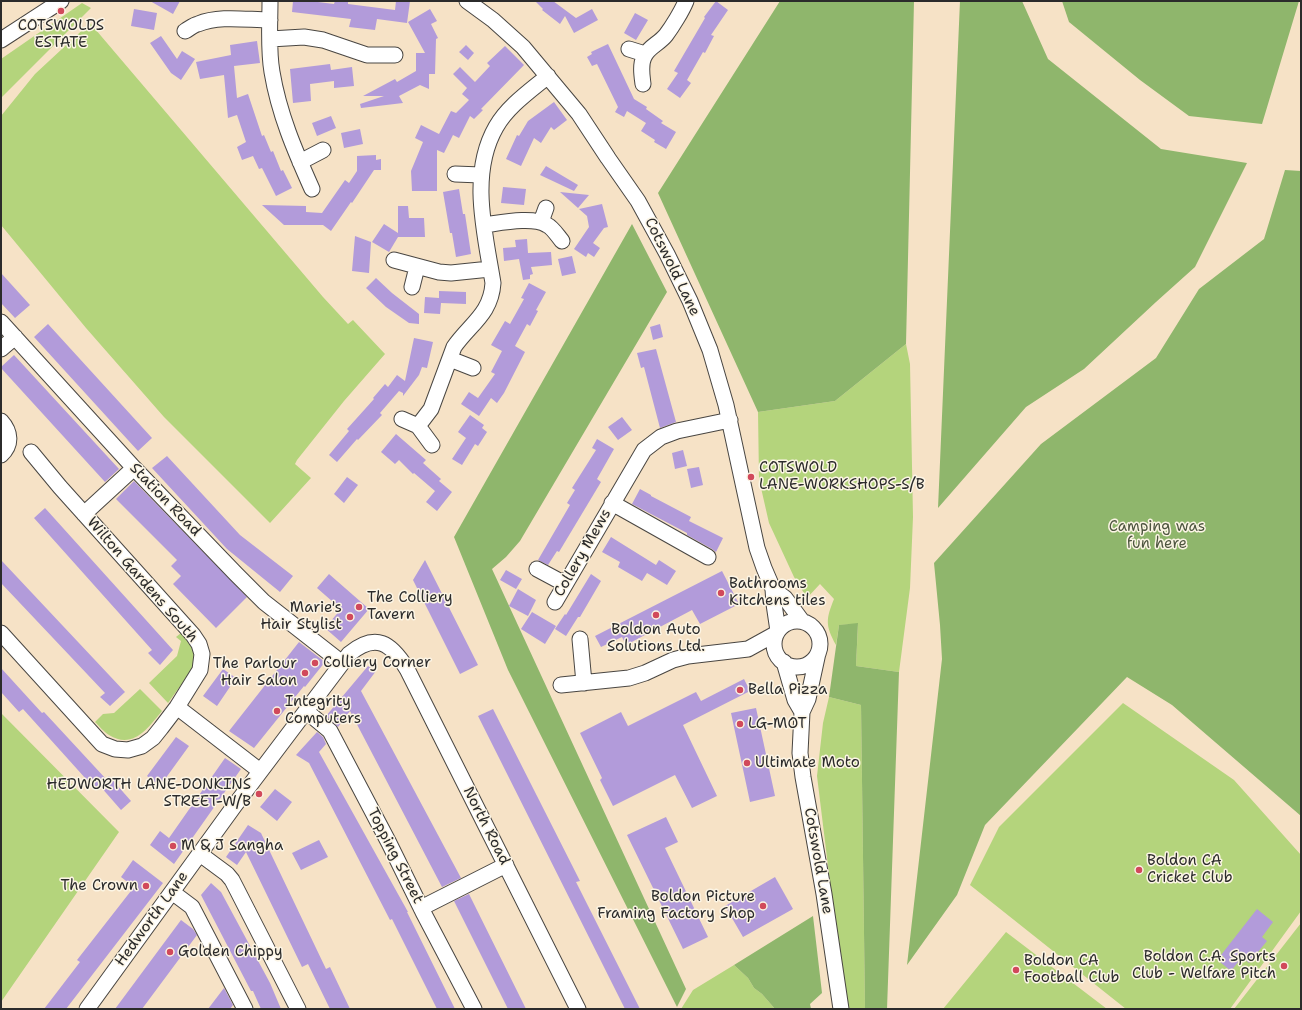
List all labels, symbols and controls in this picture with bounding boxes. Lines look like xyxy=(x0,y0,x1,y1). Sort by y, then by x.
marker: COTSWOLDS ESTATE xyxy=(56,6,66,16)
place label: COTSWOLDS ESTATE xyxy=(18,17,104,52)
street label: Cotswold Lane xyxy=(640,215,704,319)
place label: COTSWOLD LANE-WORKSHOPS-S/B xyxy=(759,459,925,494)
street label: Station Road xyxy=(126,460,204,540)
marker: COTSWOLD LANE-WORKSHOPS-S/B xyxy=(746,472,756,482)
street label: Collery Mews xyxy=(551,506,615,600)
street label: Wilton Gardens South xyxy=(83,514,201,646)
park label: Camping was fun here xyxy=(1109,518,1205,553)
place label: Bathrooms Kitchens tiles xyxy=(729,575,826,610)
marker: Bathrooms Kitchens tiles xyxy=(716,588,726,598)
place label: The Colliery Tavern xyxy=(367,589,453,624)
place label: Marie's Hair Stylist xyxy=(261,599,342,634)
marker: The Colliery Tavern xyxy=(354,602,364,612)
marker: Boldon Auto Solutions Ltd. xyxy=(651,610,661,620)
marker: Marie's Hair Stylist xyxy=(345,612,355,622)
place label: Boldon Auto Solutions Ltd. xyxy=(607,621,705,656)
place label: Colliery Corner xyxy=(323,654,431,672)
place label: The Parlour Hair Salon xyxy=(213,655,297,690)
marker: Colliery Corner xyxy=(310,658,320,668)
marker: The Parlour Hair Salon xyxy=(300,668,310,678)
place label: Bella Pizza xyxy=(748,681,827,699)
marker: Bella Pizza xyxy=(735,685,745,695)
place label: Integrity Computers xyxy=(285,693,361,728)
marker: Integrity Computers xyxy=(272,706,282,716)
place label: LG-MOT xyxy=(748,715,807,733)
marker: LG-MOT xyxy=(735,719,745,729)
place label: Ultimate Moto xyxy=(755,754,860,772)
marker: Ultimate Moto xyxy=(742,758,752,768)
place label: HEDWORTH LANE-DONKINS STREET-W/B xyxy=(46,776,251,811)
street label: North Road xyxy=(459,784,513,868)
marker: HEDWORTH LANE-DONKINS STREET-W/B xyxy=(254,789,264,799)
street label: Topping Street xyxy=(363,805,427,907)
street label: Cotswold Lane xyxy=(800,807,836,915)
place label: M & J Sangha xyxy=(181,837,283,855)
marker: M & J Sangha xyxy=(168,841,178,851)
place label: Boldon CA Cricket Club xyxy=(1147,852,1232,887)
marker: Boldon CA Cricket Club xyxy=(1134,865,1144,875)
street label: Hedworth Lane xyxy=(112,868,192,970)
place label: The Crown xyxy=(61,877,138,895)
marker: The Crown xyxy=(141,881,151,891)
place label: Boldon Picture Framing Factory Shop xyxy=(597,888,755,923)
marker: Boldon Picture Framing Factory Shop xyxy=(758,901,768,911)
place label: Golden Chippy xyxy=(178,943,283,961)
marker: Golden Chippy xyxy=(165,947,175,957)
place label: Boldon C.A. Sports Club - Welfare Pitch xyxy=(1132,948,1276,983)
place label: Boldon CA Football Club xyxy=(1024,952,1119,987)
marker: Boldon C.A. Sports Club - Welfare Pitch xyxy=(1279,961,1289,971)
marker: Boldon CA Football Club xyxy=(1011,965,1021,975)

